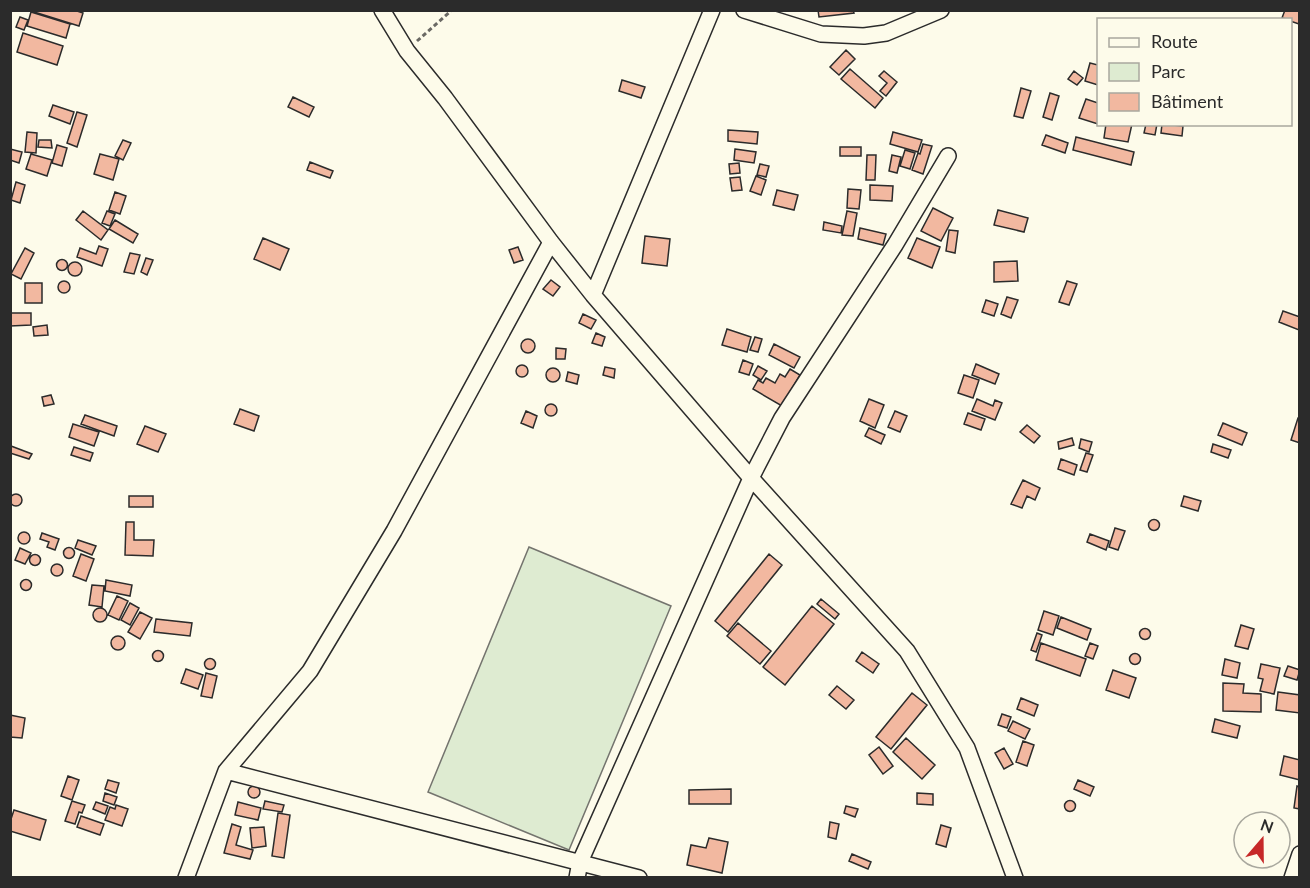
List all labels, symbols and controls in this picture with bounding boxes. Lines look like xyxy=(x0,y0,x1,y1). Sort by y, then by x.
legend xyxy=(1097,18,1292,126)
text: Route xyxy=(1151,30,1198,52)
text: Parc xyxy=(1151,60,1186,82)
text: Bâtiment xyxy=(1151,90,1224,112)
north arrow xyxy=(1232,810,1292,870)
text: N xyxy=(1258,814,1276,836)

